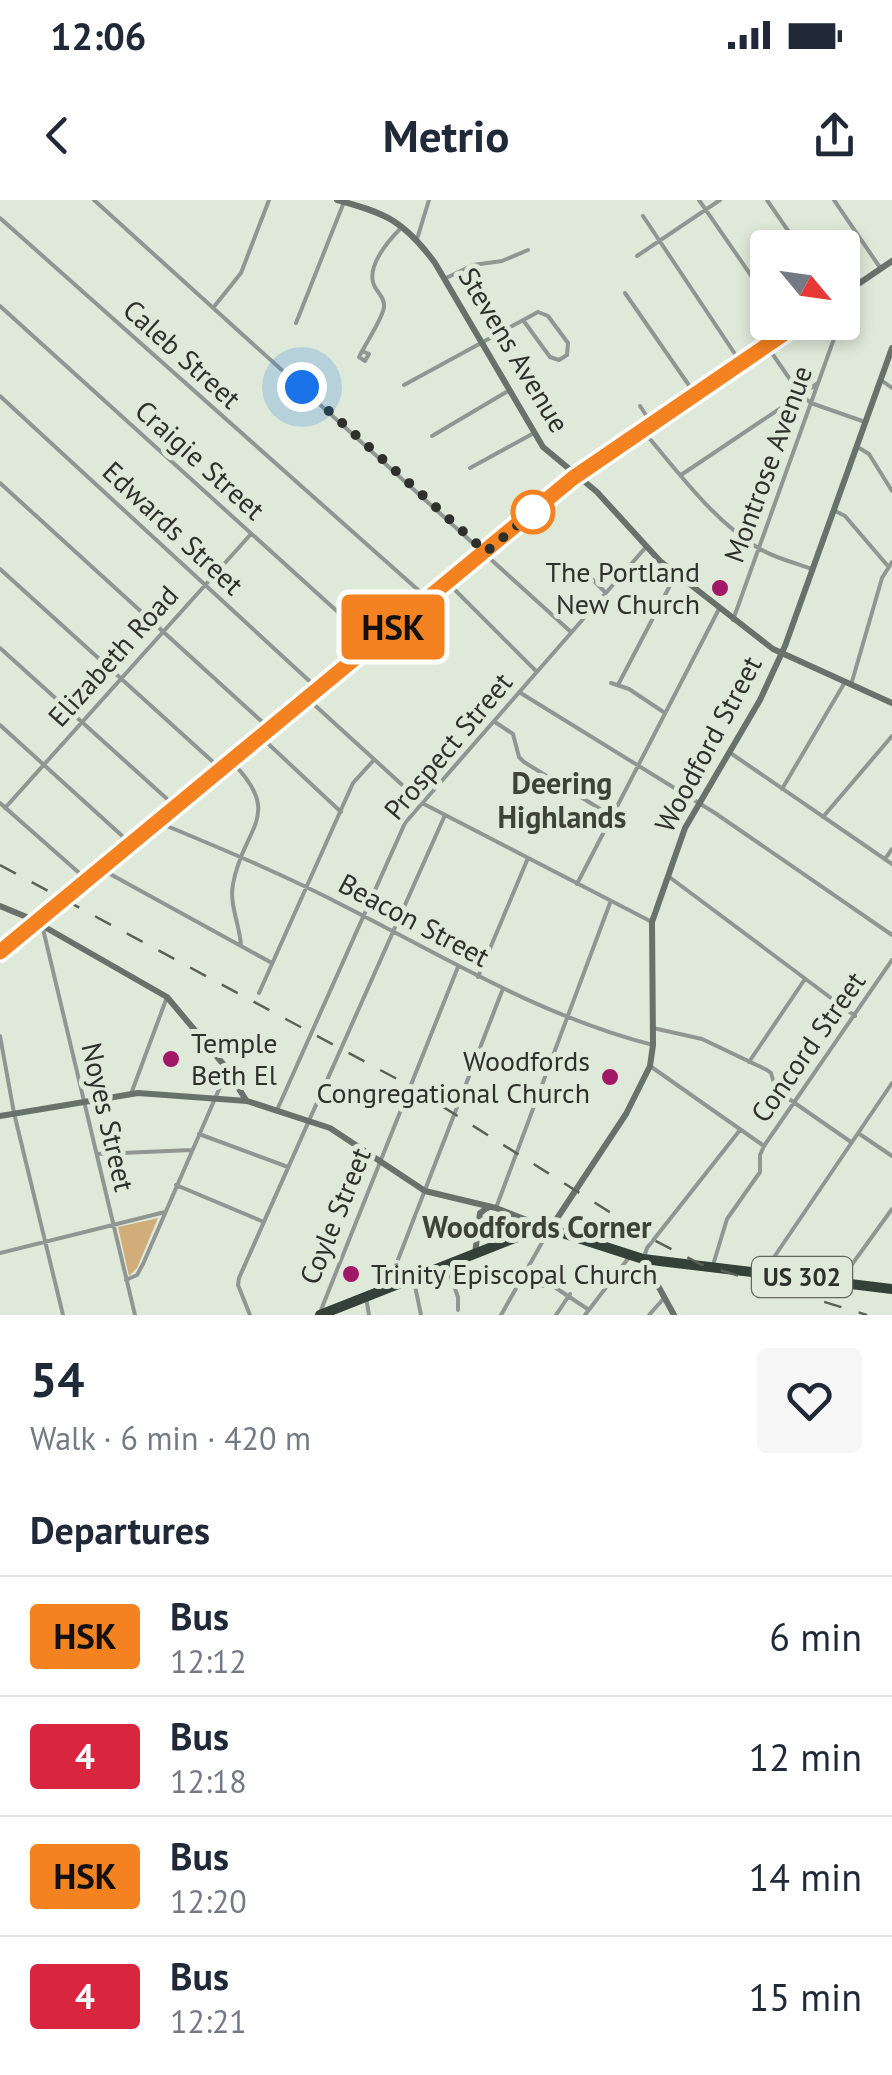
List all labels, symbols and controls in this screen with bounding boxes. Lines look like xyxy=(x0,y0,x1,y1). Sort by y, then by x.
text: 12:06 xyxy=(50,11,146,60)
text: Metrio xyxy=(383,106,509,164)
icon: back xyxy=(30,108,85,163)
icon: share xyxy=(807,108,862,163)
north arrow xyxy=(750,230,860,340)
map controls xyxy=(750,230,860,340)
street label: Stevens Avenue xyxy=(451,260,578,439)
street label: Caleb Street xyxy=(116,291,249,417)
street label: Montrose Avenue xyxy=(715,360,820,567)
your location xyxy=(277,362,327,412)
street label: Craigie Street xyxy=(128,392,273,528)
street label: Edwards Street xyxy=(95,453,252,603)
unlabelled marker xyxy=(512,491,554,533)
place label: The Portland New Church xyxy=(545,553,700,622)
street label: Elizabeth Road xyxy=(39,577,186,734)
marker: The Portland New Church xyxy=(709,577,731,599)
line badge: HSK xyxy=(336,594,450,660)
text: HSK xyxy=(361,604,425,650)
street label: Woodford Street xyxy=(646,649,770,838)
street label: Prospect Street xyxy=(375,664,520,827)
district label: Deering Highlands xyxy=(498,763,626,836)
street label: Beacon Street xyxy=(332,864,497,975)
street label: Concord Street xyxy=(742,964,873,1129)
place label: Temple Beth El xyxy=(191,1024,277,1093)
street label: Noyes Street xyxy=(73,1039,144,1195)
place label: Woodfords Congregational Church xyxy=(317,1042,590,1111)
marker: Temple Beth El xyxy=(160,1048,182,1070)
marker: Woodfords Congregational Church xyxy=(599,1066,621,1088)
street label: Coyle Street xyxy=(290,1142,379,1290)
district label: Woodfords Corner xyxy=(422,1207,652,1246)
place label: Trinity Episcopal Church xyxy=(371,1255,657,1292)
road number: US 302 xyxy=(752,1257,852,1297)
marker: Trinity Episcopal Church xyxy=(340,1263,362,1285)
text: 54 xyxy=(30,1348,84,1410)
button: heart xyxy=(757,1348,862,1453)
text: Walk · 6 min · 420 m xyxy=(30,1417,311,1459)
text: Departures xyxy=(30,1505,210,1554)
text: Bus xyxy=(170,1591,229,1640)
text: 6 min xyxy=(769,1612,862,1661)
text: HSK xyxy=(53,1613,117,1659)
text: 12:12 xyxy=(170,1640,247,1682)
text: Bus xyxy=(170,1711,229,1760)
text: 12 min xyxy=(749,1732,862,1781)
text: 4 xyxy=(75,1733,95,1779)
text: 12:18 xyxy=(170,1760,247,1802)
text: Bus xyxy=(170,1831,229,1880)
text: 14 min xyxy=(749,1852,862,1901)
text: HSK xyxy=(53,1853,117,1899)
text: 12:20 xyxy=(170,1880,247,1922)
text: Bus xyxy=(170,1951,229,2000)
text: 15 min xyxy=(749,1972,862,2021)
text: 4 xyxy=(75,1973,95,2019)
text: 12:21 xyxy=(170,2000,247,2042)

